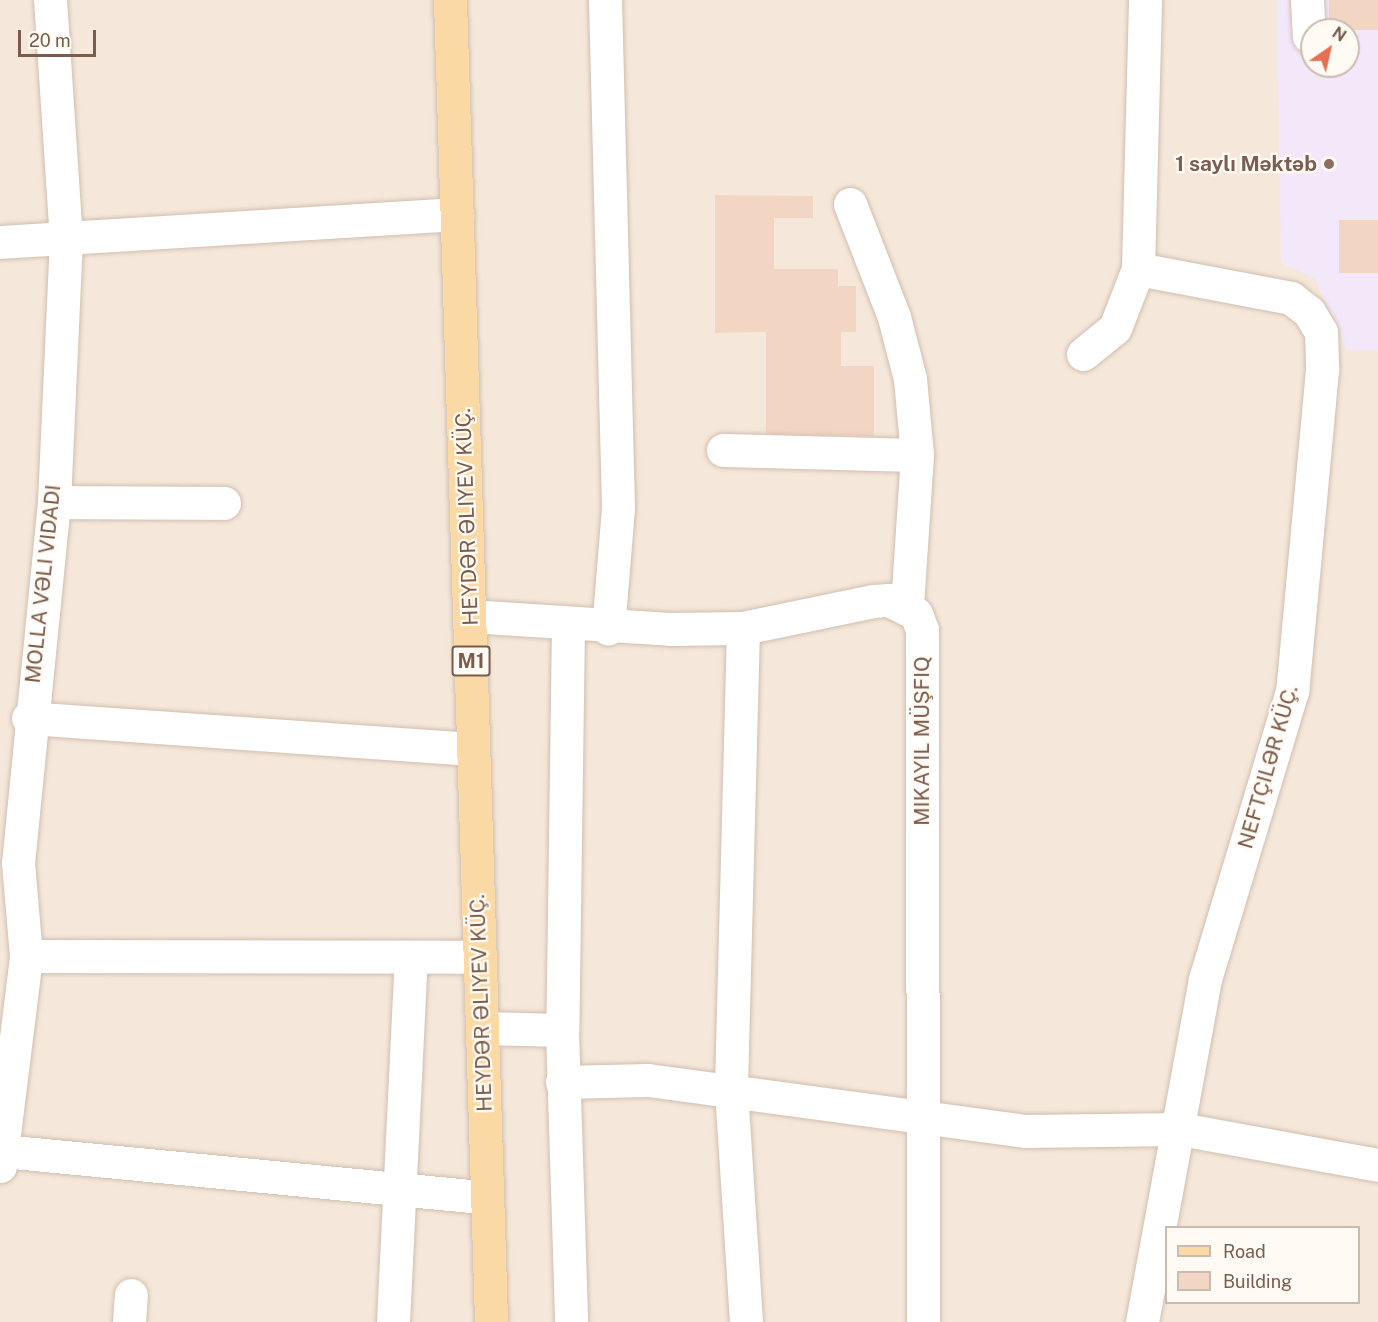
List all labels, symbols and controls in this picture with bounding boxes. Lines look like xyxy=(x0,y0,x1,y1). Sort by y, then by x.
scale bar xyxy=(21,18,99,56)
north arrow xyxy=(1300,18,1360,78)
text: N xyxy=(1329,23,1350,46)
text: 20 m xyxy=(29,30,71,51)
place label: 1 saylı Məktəb xyxy=(1175,151,1317,177)
marker: 1 saylı Məktəb xyxy=(1322,157,1336,171)
street label: HEYDƏR ƏLIYEV KÜÇ. xyxy=(451,408,483,626)
street label: MOLLA VƏLI VIDADI xyxy=(20,483,66,685)
road number: M1 xyxy=(452,644,490,678)
street label: MIKAYIL MÜŞFIQ xyxy=(909,656,935,826)
street label: NEFTÇILƏR KÜÇ. xyxy=(1233,682,1303,852)
street label: HEYDƏR ƏLIYEV KÜÇ. xyxy=(465,894,497,1112)
legend xyxy=(1165,1226,1360,1304)
text: Road xyxy=(1223,1241,1266,1262)
text: Building xyxy=(1223,1271,1292,1292)

